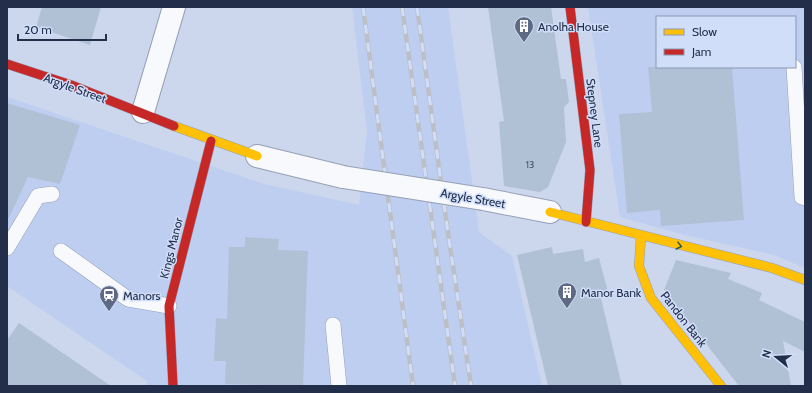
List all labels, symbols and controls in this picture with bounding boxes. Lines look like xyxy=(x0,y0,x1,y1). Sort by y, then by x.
building icon: Anolha House xyxy=(513,15,535,43)
scale bar xyxy=(18,16,106,42)
legend xyxy=(656,16,796,68)
place label: Anolha House xyxy=(538,19,609,34)
text: 20 m xyxy=(24,22,52,37)
text: Slow xyxy=(692,24,717,39)
text: Jam xyxy=(691,44,711,59)
street label: Argyle Street xyxy=(42,70,108,106)
street label: Stepney Lane xyxy=(583,77,607,149)
house number: 13 xyxy=(526,158,534,171)
street label: Argyle Street xyxy=(439,185,507,211)
street label: Kings Manor xyxy=(156,216,186,280)
one-way arrow xyxy=(676,241,682,249)
building icon: Manor Bank xyxy=(556,281,578,309)
station icon: Manors xyxy=(98,284,120,312)
place label: Manor Bank xyxy=(581,285,642,300)
place label: Manors xyxy=(123,288,161,303)
street label: Pandon Bank xyxy=(658,288,711,350)
north arrow xyxy=(756,337,796,377)
text: N xyxy=(759,348,774,360)

